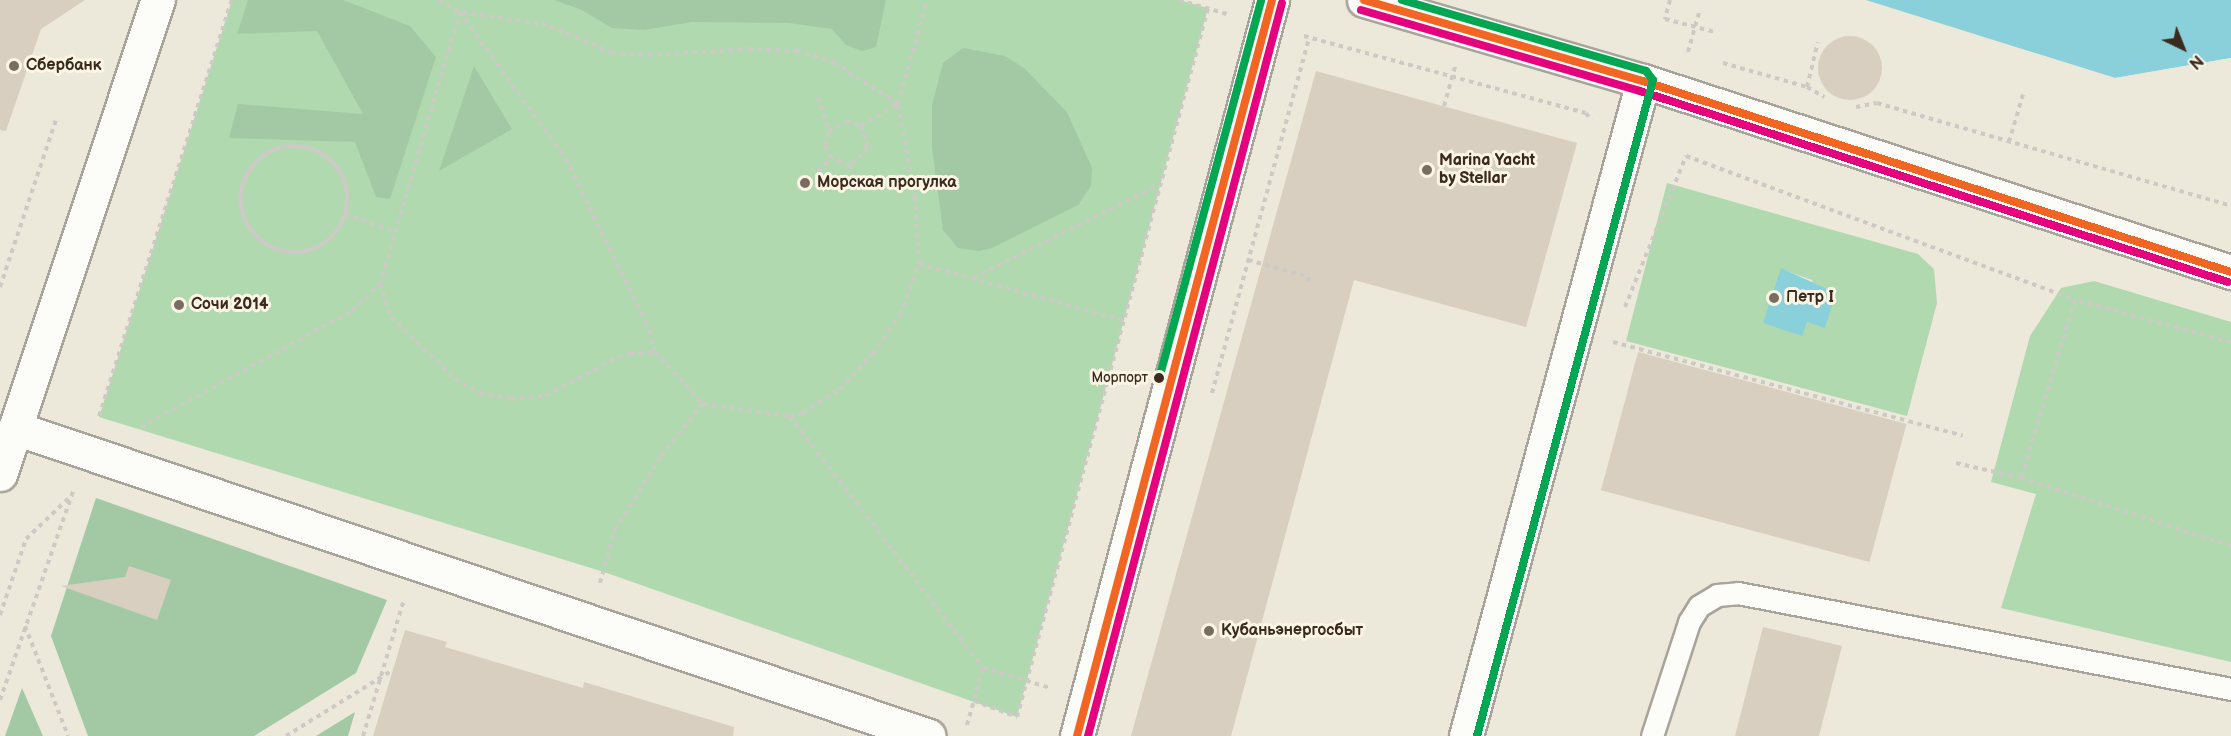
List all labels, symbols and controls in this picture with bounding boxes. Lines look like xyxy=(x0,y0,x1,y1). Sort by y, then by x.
north arrow xyxy=(2153,18,2213,78)
text: N xyxy=(2185,50,2206,73)
place label: Сбербанк xyxy=(26,56,101,76)
marker: Сбербанк xyxy=(7,59,21,73)
place label: Marina Yacht by Stellar xyxy=(1439,151,1535,189)
marker: Marina Yacht by Stellar xyxy=(1420,163,1434,177)
place label: Морская прогулка xyxy=(817,173,957,193)
marker: Морская прогулка xyxy=(798,176,812,190)
place label: Петр I xyxy=(1786,288,1834,308)
marker: Петр I xyxy=(1767,291,1781,305)
place label: Сочи 2014 xyxy=(191,295,268,315)
marker: Сочи 2014 xyxy=(172,298,186,312)
place label: Морпорт xyxy=(1092,370,1148,386)
marker: Морпорт xyxy=(1153,372,1165,384)
place label: Кубаньэнергосбыт xyxy=(1221,621,1363,641)
marker: Кубаньэнергосбыт xyxy=(1202,624,1216,638)

